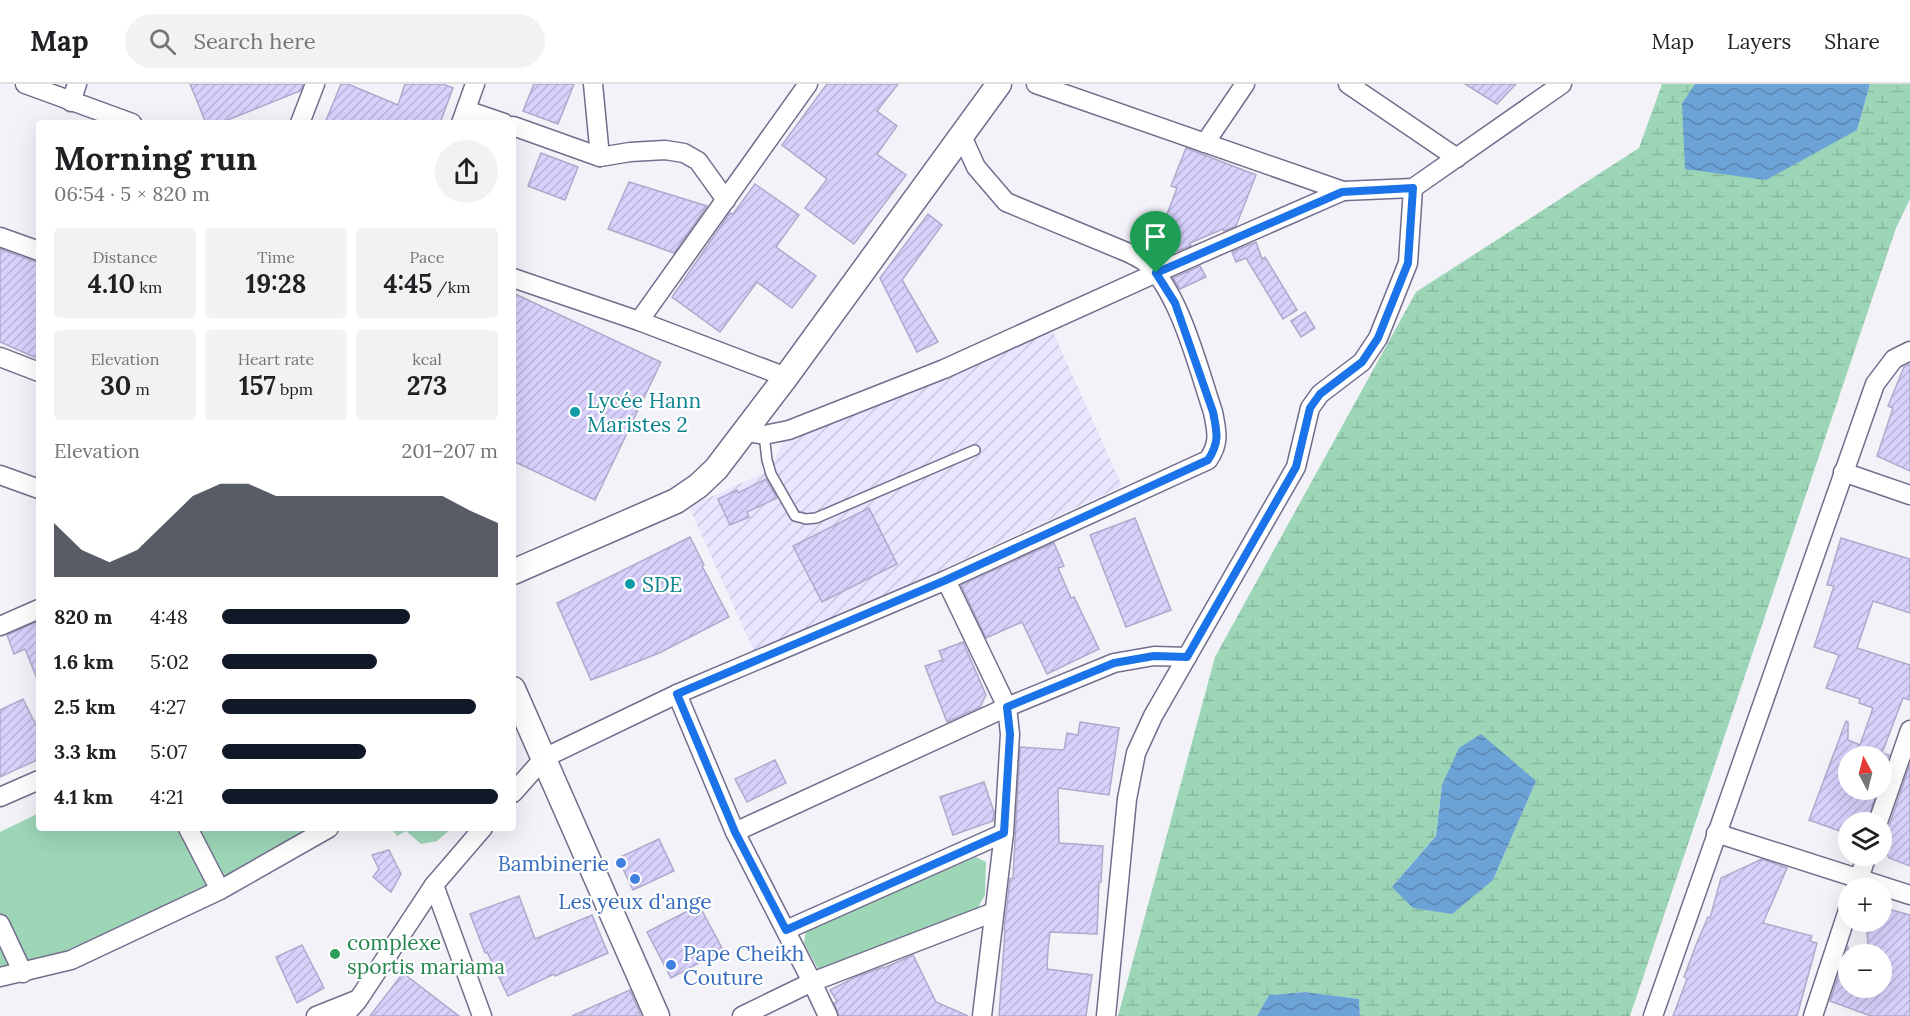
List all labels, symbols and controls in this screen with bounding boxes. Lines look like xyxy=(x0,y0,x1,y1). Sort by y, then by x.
search box xyxy=(125,14,545,68)
text: Map xyxy=(30,23,89,59)
icon: search xyxy=(146,25,179,58)
text: Search here xyxy=(194,27,316,55)
text: Map xyxy=(1651,28,1694,55)
text: Layers xyxy=(1727,28,1791,55)
text: Share xyxy=(1824,28,1880,55)
text: Morning run xyxy=(54,137,257,179)
button: share xyxy=(435,140,498,203)
text: 06:54 · 5 × 820 m xyxy=(54,181,210,206)
pin xyxy=(1130,211,1181,273)
icon: arrive xyxy=(1139,220,1172,253)
text: Distance xyxy=(92,247,158,267)
text: Time xyxy=(257,247,295,267)
text: Pace xyxy=(410,247,444,267)
text: 4.10 xyxy=(88,267,135,300)
text: 19:28 xyxy=(246,267,306,300)
text: 4:45 xyxy=(383,267,432,300)
text: km xyxy=(135,277,162,297)
text: /km xyxy=(432,277,471,297)
text: Elevation xyxy=(91,349,159,369)
text: Heart rate xyxy=(238,349,314,369)
text: kcal xyxy=(412,349,442,369)
text: 30 xyxy=(100,369,131,402)
text: 157 xyxy=(239,369,276,402)
text: 273 xyxy=(407,369,447,402)
text: m xyxy=(131,379,150,399)
text: bpm xyxy=(276,379,313,399)
place label: Lycée Hann Maristes 2 xyxy=(587,387,702,438)
marker: Lycée Hann Maristes 2 xyxy=(568,405,582,419)
text: Elevation xyxy=(54,438,140,463)
text: 201–207 m xyxy=(402,438,498,463)
place label: SDE xyxy=(642,571,682,598)
marker: SDE xyxy=(623,577,637,591)
text: 820 m xyxy=(54,604,112,629)
text: 4:48 xyxy=(150,604,188,629)
text: 1.6 km xyxy=(54,649,114,674)
text: 5:02 xyxy=(150,649,189,674)
text: 2.5 km xyxy=(54,694,116,719)
text: 4:27 xyxy=(150,694,186,719)
text: 3.3 km xyxy=(54,739,117,764)
text: 5:07 xyxy=(150,739,187,764)
north arrow xyxy=(1838,746,1892,800)
map controls xyxy=(1838,746,1892,998)
text: 4.1 km xyxy=(54,784,113,809)
text: 4:21 xyxy=(150,784,184,809)
button: layers xyxy=(1838,812,1892,866)
place label: Bambinerie xyxy=(498,850,609,877)
marker: Bambinerie xyxy=(614,856,628,870)
marker: Les yeux d'ange xyxy=(628,872,642,886)
button: + xyxy=(1838,878,1892,932)
place label: Les yeux d'ange xyxy=(558,888,712,915)
place label: complexe sportis mariama xyxy=(347,929,505,980)
place label: Pape Cheikh Couture xyxy=(683,940,804,991)
button: − xyxy=(1838,944,1892,998)
marker: complexe sportis mariama xyxy=(328,947,342,961)
marker: Pape Cheikh Couture xyxy=(664,958,678,972)

